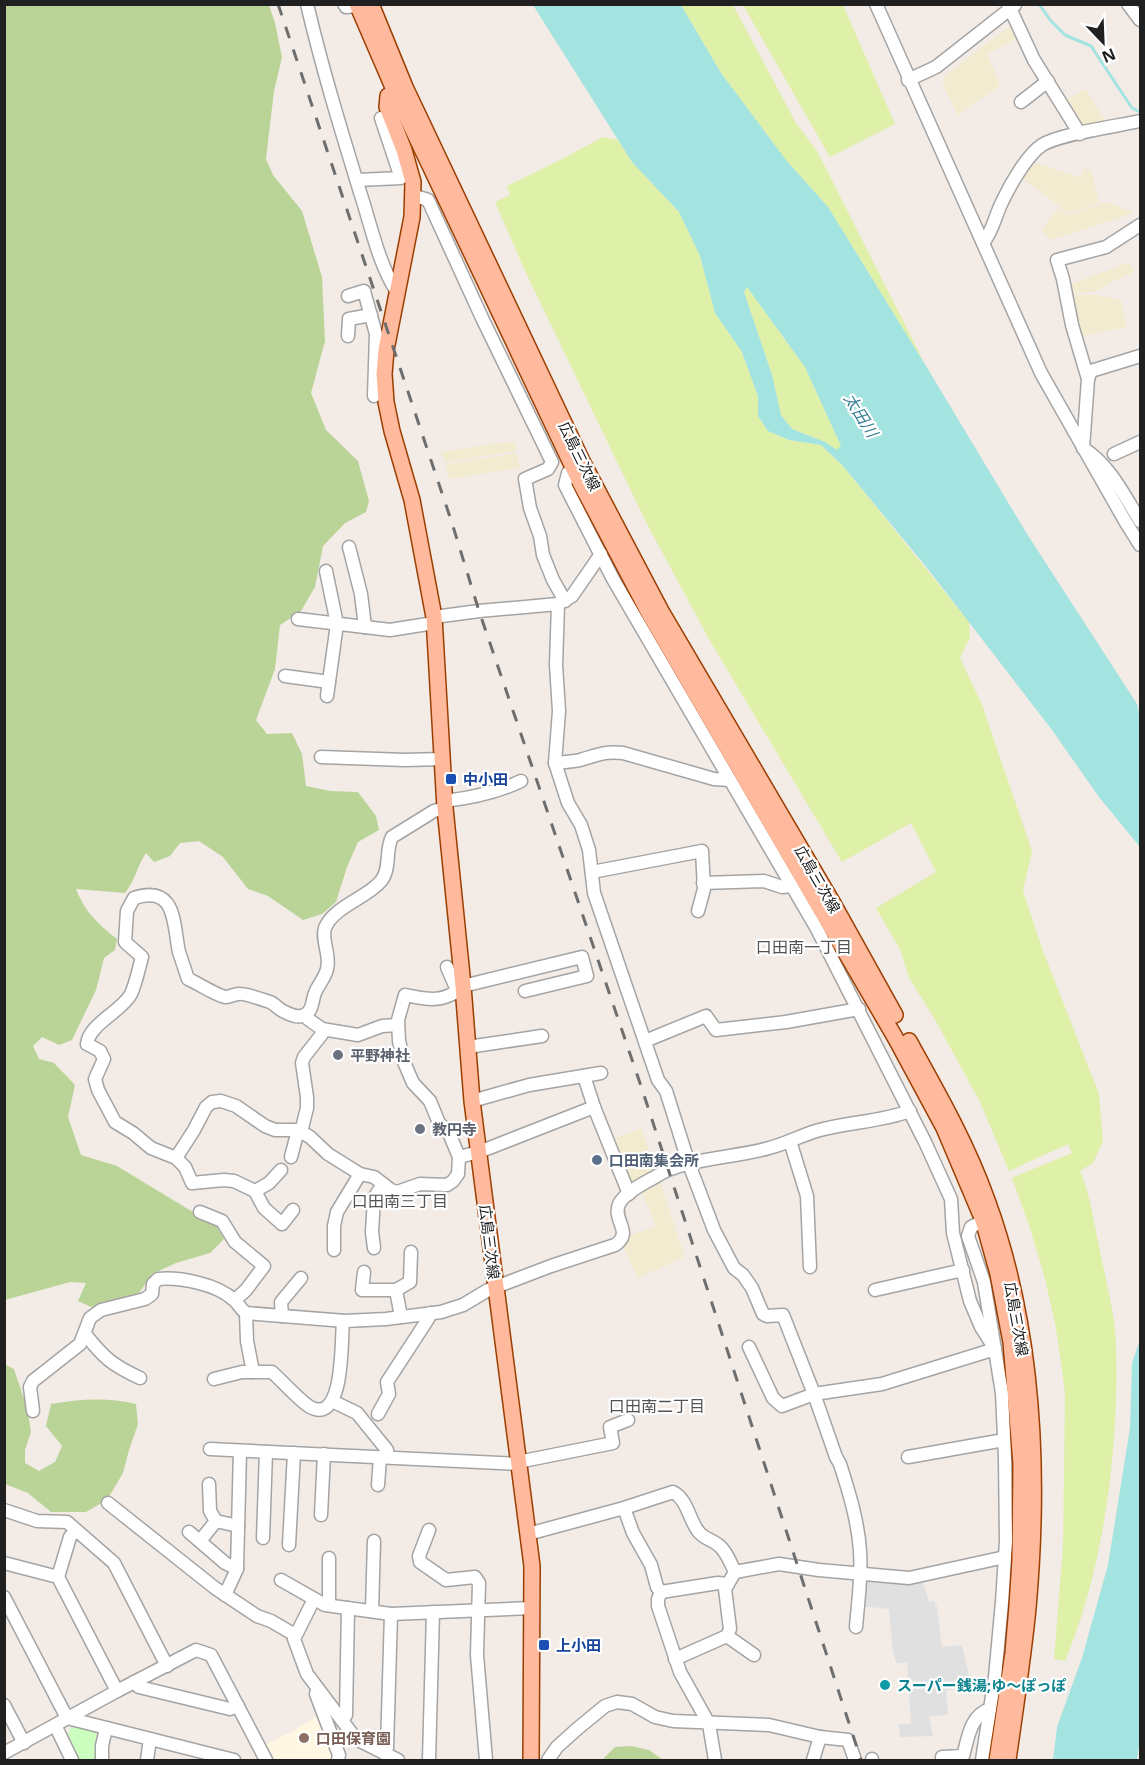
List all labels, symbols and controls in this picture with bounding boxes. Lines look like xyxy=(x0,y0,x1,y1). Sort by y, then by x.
north arrow xyxy=(1073,12,1133,72)
text: N xyxy=(1099,43,1119,68)
water label: 太田川 xyxy=(839,389,884,443)
street label: 広島三次線 xyxy=(555,418,605,494)
place label: 中小田 xyxy=(463,769,508,789)
marker: 中小田 xyxy=(444,772,458,786)
street label: 広島三次線 xyxy=(791,842,845,916)
district label: 口田南一丁目 xyxy=(756,936,852,958)
place label: 平野神社 xyxy=(350,1045,410,1065)
marker: 平野神社 xyxy=(331,1048,345,1062)
place label: 教円寺 xyxy=(432,1119,477,1139)
marker: 教円寺 xyxy=(413,1122,427,1136)
place label: 口田南集会所 xyxy=(609,1150,699,1170)
marker: 口田南集会所 xyxy=(590,1153,604,1167)
district label: 口田南三丁目 xyxy=(352,1190,448,1212)
street label: 広島三次線 xyxy=(476,1204,504,1280)
street label: 広島三次線 xyxy=(1001,1280,1033,1358)
district label: 口田南二丁目 xyxy=(609,1395,705,1417)
place label: 上小田 xyxy=(556,1635,601,1655)
marker: 上小田 xyxy=(537,1638,551,1652)
place label: スーパー銭湯;ゆ～ぽっぽ xyxy=(897,1675,1066,1695)
marker: スーパー銭湯;ゆ～ぽっぽ xyxy=(878,1678,892,1692)
place label: 口田保育園 xyxy=(316,1728,391,1748)
marker: 口田保育園 xyxy=(297,1731,311,1745)

